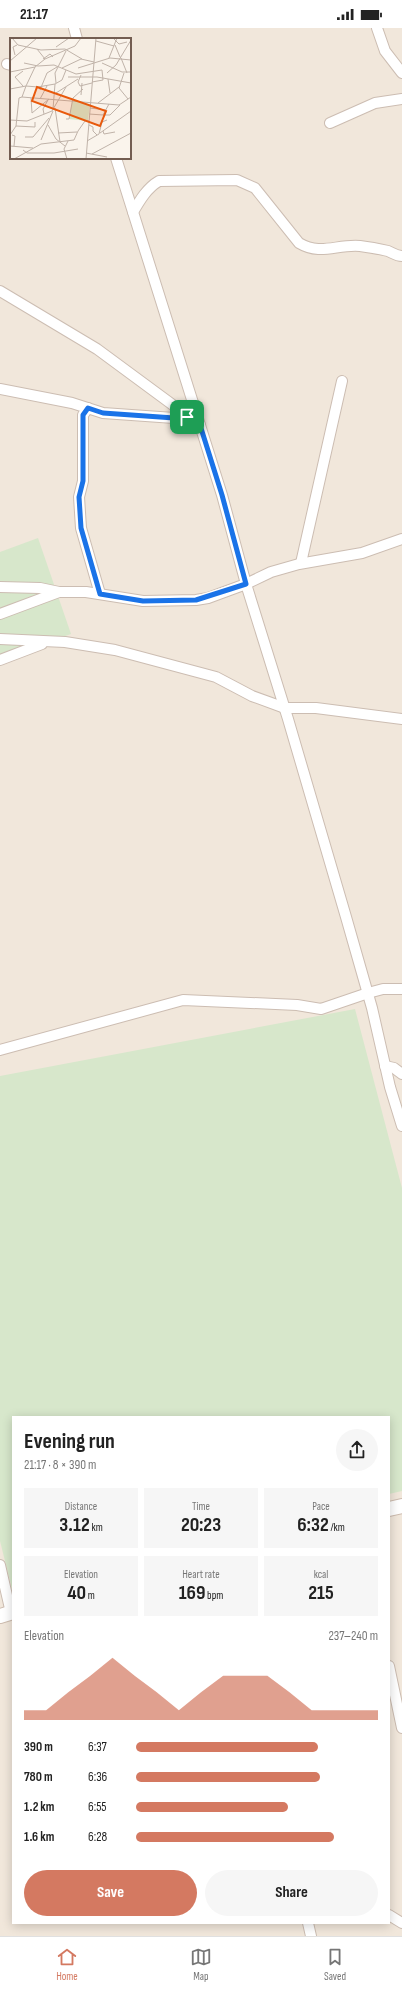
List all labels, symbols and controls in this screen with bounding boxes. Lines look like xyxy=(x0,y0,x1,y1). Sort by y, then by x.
text: 21:17 xyxy=(20,5,48,24)
inset map xyxy=(10,38,131,159)
pin xyxy=(170,400,204,434)
icon: arrive xyxy=(176,406,198,428)
text: Evening run xyxy=(24,1428,115,1455)
button: share xyxy=(336,1429,378,1471)
text: 21:17 · 8 × 390 m xyxy=(24,1457,96,1473)
text: Distance xyxy=(65,1500,97,1513)
text: Time xyxy=(192,1500,210,1513)
text: Pace xyxy=(312,1500,330,1513)
text: 3.12 xyxy=(59,1513,90,1537)
text: 20:23 xyxy=(181,1513,221,1537)
text: 6:32 xyxy=(297,1513,329,1537)
text: km xyxy=(90,1521,103,1534)
text: /km xyxy=(329,1521,345,1534)
text: Elevation xyxy=(64,1568,98,1581)
text: Heart rate xyxy=(182,1568,220,1581)
text: kcal xyxy=(314,1568,328,1581)
text: 40 xyxy=(67,1581,86,1605)
text: 169 xyxy=(179,1581,205,1605)
text: 215 xyxy=(308,1581,334,1605)
text: m xyxy=(86,1589,95,1602)
text: bpm xyxy=(205,1589,223,1602)
text: Elevation xyxy=(24,1628,64,1644)
text: 237–240 m xyxy=(328,1628,378,1644)
text: 390 m xyxy=(24,1739,53,1755)
text: 6:37 xyxy=(88,1739,107,1755)
text: 780 m xyxy=(24,1769,53,1785)
text: 6:36 xyxy=(88,1769,107,1785)
text: 1.2 km xyxy=(24,1799,54,1815)
text: 6:55 xyxy=(88,1799,107,1815)
text: 1.6 km xyxy=(24,1829,54,1845)
text: 6:28 xyxy=(88,1829,107,1845)
button: Save xyxy=(24,1870,197,1916)
button: Share xyxy=(205,1870,378,1916)
tab: Home xyxy=(56,1946,78,1983)
tab: Map xyxy=(190,1946,212,1983)
tab: Saved xyxy=(324,1946,346,1983)

